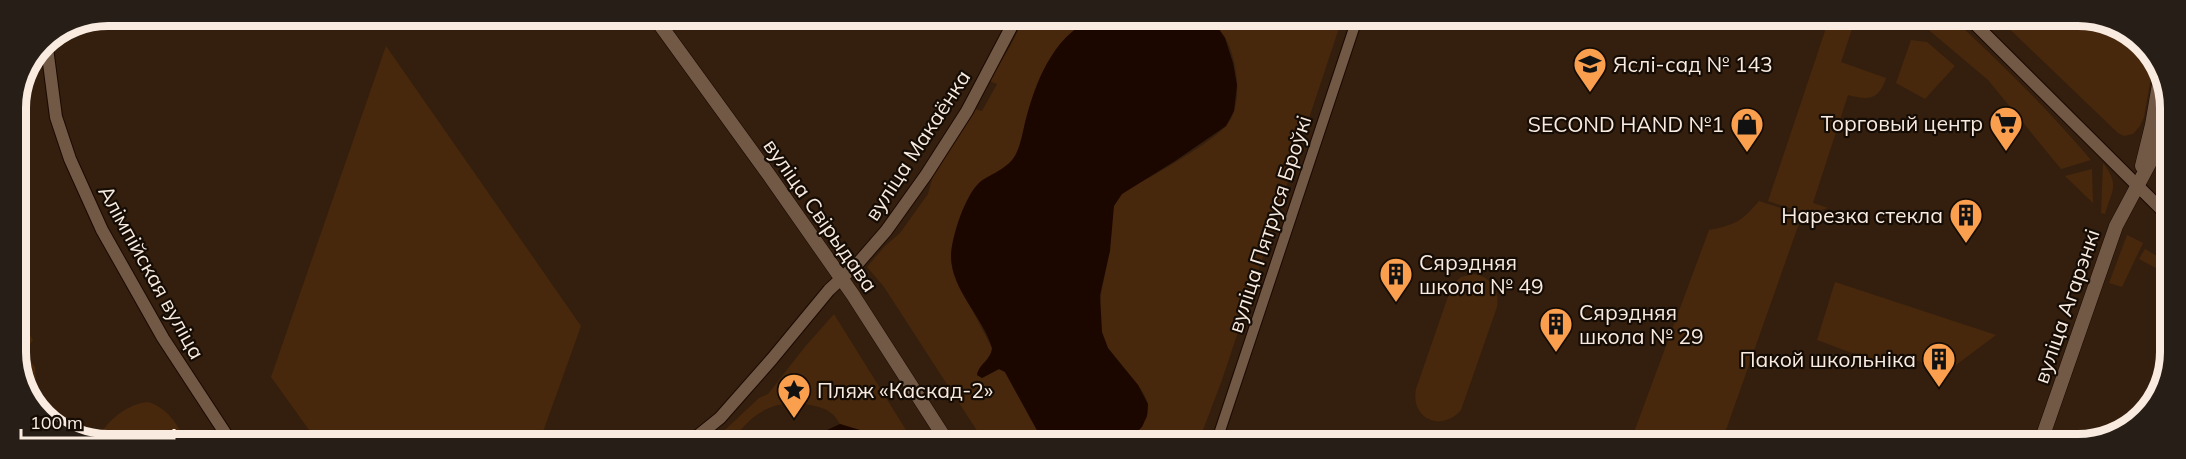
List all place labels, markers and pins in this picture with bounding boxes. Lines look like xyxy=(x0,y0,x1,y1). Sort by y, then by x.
school or university icon: Яслі-сад № 143 xyxy=(1572,46,1608,93)
place label: Яслі-сад № 143 xyxy=(1613,51,1773,77)
supermarket icon: Торговый центр xyxy=(1988,105,2024,152)
shop icon: SECOND HAND №1 xyxy=(1729,106,1765,153)
place label: Торговый центр xyxy=(1821,110,1983,136)
place label: SECOND HAND №1 xyxy=(1528,111,1724,137)
building icon: Нарезка стекла xyxy=(1948,197,1984,244)
place label: Нарезка стекла xyxy=(1781,202,1943,228)
place label: Сярэдняя школа № 49 xyxy=(1419,249,1544,299)
building icon: Сярэдняя школа № 49 xyxy=(1378,256,1414,303)
place label: Сярэдняя школа № 29 xyxy=(1579,299,1704,349)
building icon: Сярэдняя школа № 29 xyxy=(1538,306,1574,353)
building icon: Пакой школьніка xyxy=(1921,341,1957,388)
place label: Пакой школьніка xyxy=(1739,346,1916,372)
place icon: Пляж «Каскад-2» xyxy=(776,372,812,419)
place label: Пляж «Каскад-2» xyxy=(817,377,993,403)

